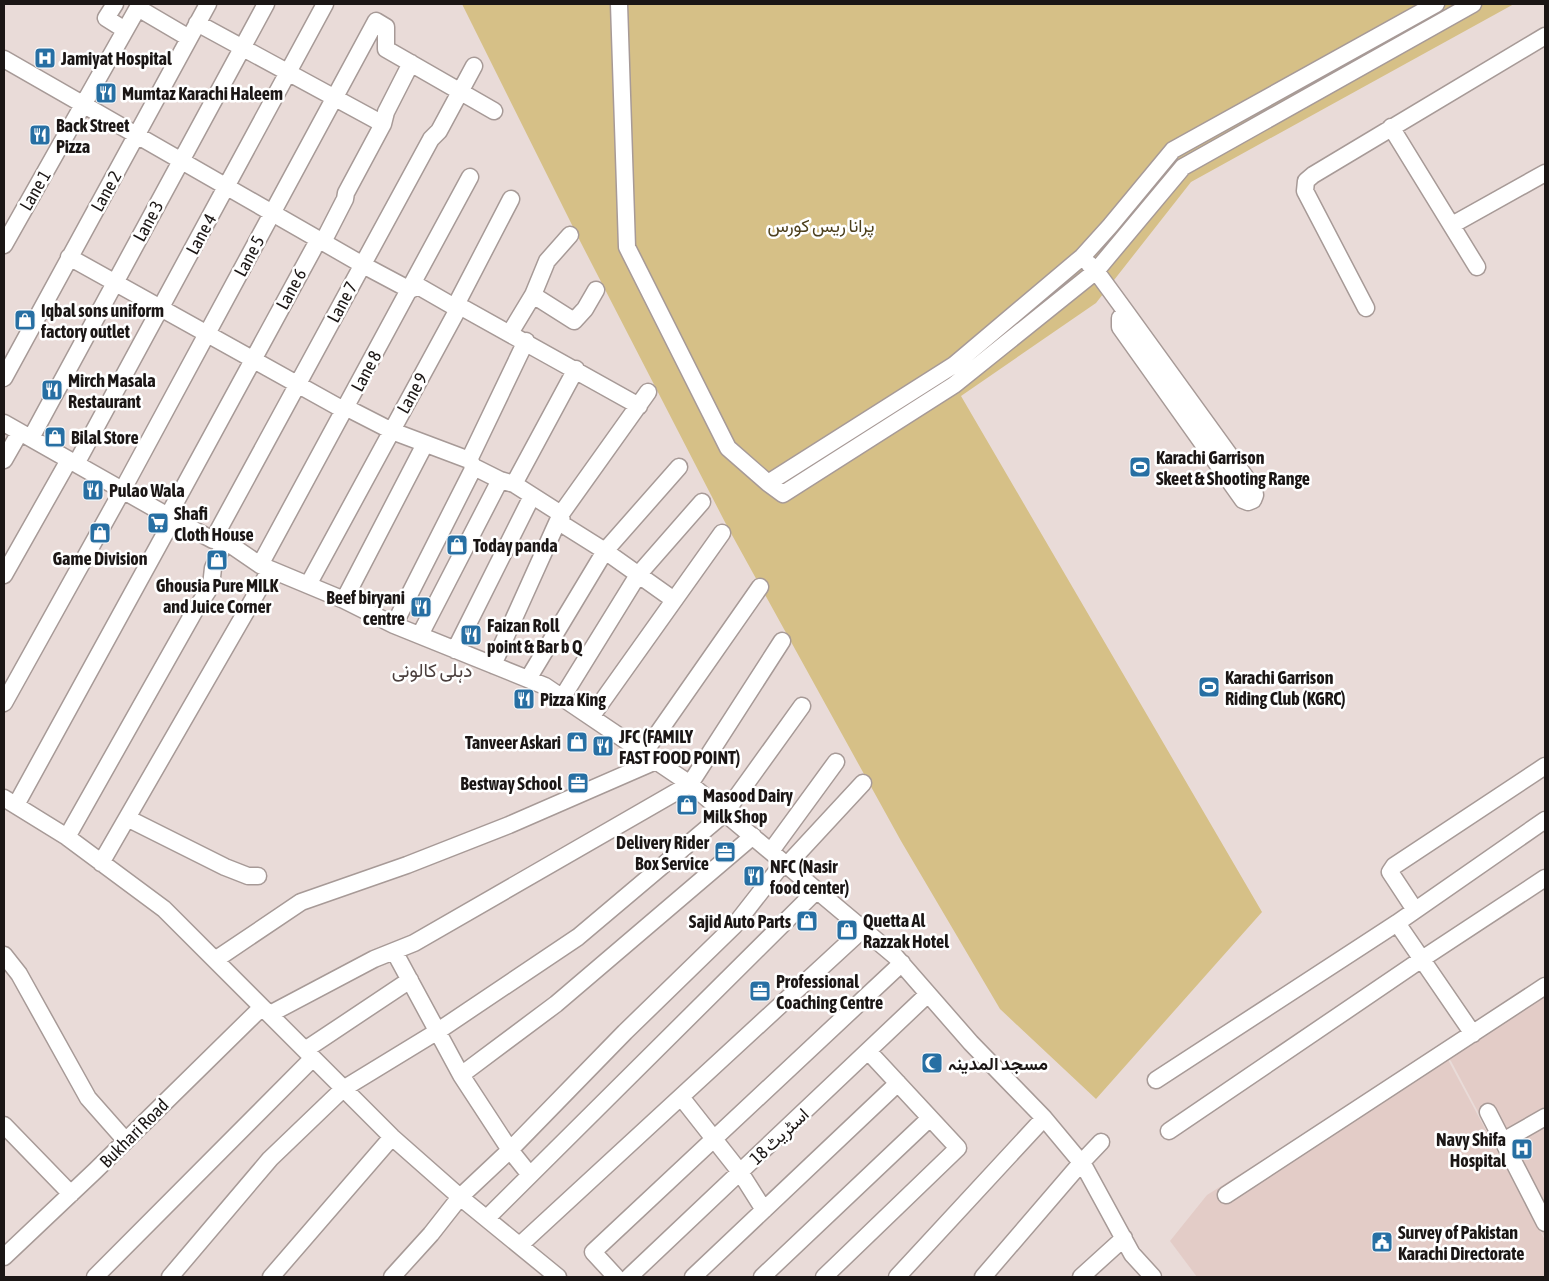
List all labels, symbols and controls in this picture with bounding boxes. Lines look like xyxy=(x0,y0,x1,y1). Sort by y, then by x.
hospital icon: Jamiyat Hospital xyxy=(33,46,57,70)
place label: Jamiyat Hospital xyxy=(60,48,172,69)
restaurant icon: Mumtaz Karachi Haleem xyxy=(94,81,118,105)
place label: Mumtaz Karachi Haleem xyxy=(122,83,283,104)
place label: Back Street Pizza xyxy=(56,115,130,157)
restaurant icon: Back Street Pizza xyxy=(28,123,52,147)
street label: Lane 1 xyxy=(15,166,55,214)
street label: Lane 2 xyxy=(86,167,126,215)
street label: Lane 3 xyxy=(129,197,167,245)
street label: Lane 4 xyxy=(182,210,220,258)
park label: پرانا ریس کورس xyxy=(768,215,874,238)
street label: Lane 5 xyxy=(230,232,268,280)
street label: Lane 6 xyxy=(272,265,310,313)
street label: Lane 7 xyxy=(323,278,361,326)
place label: Iqbal sons uniform factory outlet xyxy=(40,300,164,342)
shop icon: Iqbal sons uniform factory outlet xyxy=(13,308,37,332)
street label: Lane 8 xyxy=(347,347,385,395)
street label: Lane 9 xyxy=(392,369,432,417)
place label: Mirch Masala Restaurant xyxy=(68,370,156,412)
restaurant icon: Mirch Masala Restaurant xyxy=(40,378,64,402)
shop icon: Bilal Store xyxy=(43,425,67,449)
place label: Bilal Store xyxy=(71,427,139,448)
place label: Karachi Garrison Skeet & Shooting Range xyxy=(1156,447,1310,489)
sports icon: Karachi Garrison Skeet & Shooting Range xyxy=(1128,455,1152,479)
restaurant icon: Pulao Wala xyxy=(81,478,105,502)
place label: Pulao Wala xyxy=(109,480,185,501)
place label: Shafi Cloth House xyxy=(174,503,254,545)
supermarket icon: Shafi Cloth House xyxy=(146,511,170,535)
shop icon: Game Division xyxy=(88,521,112,545)
shop icon: Today panda xyxy=(445,533,469,557)
place label: Today panda xyxy=(473,535,558,556)
place label: Game Division xyxy=(53,548,148,569)
shop icon: Ghousia Pure MILK and Juice Corner xyxy=(205,548,229,572)
place label: Ghousia Pure MILK and Juice Corner xyxy=(156,575,279,617)
place label: Beef biryani centre xyxy=(326,587,405,629)
restaurant icon: Beef biryani centre xyxy=(409,595,433,619)
place label: Faizan Roll point & Bar b Q xyxy=(487,615,583,657)
restaurant icon: Faizan Roll point & Bar b Q xyxy=(459,623,483,647)
district label: دہلی کالونی xyxy=(392,659,472,683)
place label: Karachi Garrison Riding Club (KGRC) xyxy=(1225,667,1346,709)
sports icon: Karachi Garrison Riding Club (KGRC) xyxy=(1197,675,1221,699)
restaurant icon: Pizza King xyxy=(512,687,536,711)
place label: Pizza King xyxy=(540,689,606,710)
place label: JFC (FAMILY FAST FOOD POINT) xyxy=(618,726,740,768)
shop icon: Tanveer Askari xyxy=(565,730,589,754)
place label: Tanveer Askari xyxy=(465,732,561,753)
restaurant icon: JFC (FAMILY FAST FOOD POINT) xyxy=(591,734,615,758)
office icon: Bestway School xyxy=(566,771,590,795)
place label: Bestway School xyxy=(460,773,562,794)
place label: Masood Dairy Milk Shop xyxy=(703,785,794,827)
shop icon: Masood Dairy Milk Shop xyxy=(675,793,699,817)
place label: Delivery Rider Box Service xyxy=(616,832,710,874)
office icon: Delivery Rider Box Service xyxy=(713,840,737,864)
place label: NFC (Nasir food center) xyxy=(769,856,849,898)
restaurant icon: NFC (Nasir food center) xyxy=(742,864,766,888)
shop icon: Sajid Auto Parts xyxy=(795,909,819,933)
place label: Quetta Al Razzak Hotel xyxy=(863,910,949,952)
place label: Sajid Auto Parts xyxy=(689,911,792,932)
shop icon: Quetta Al Razzak Hotel xyxy=(835,918,859,942)
place label: Professional Coaching Centre xyxy=(776,971,883,1013)
office icon: Professional Coaching Centre xyxy=(748,979,772,1003)
mosque icon: مسجد المدینہ xyxy=(920,1051,944,1075)
place label: مسجد المدینہ xyxy=(948,1053,1048,1075)
street label: Bukhari Road xyxy=(95,1094,173,1172)
street label: اسٹریٹ 18 xyxy=(745,1103,814,1169)
place label: Navy Shifa Hospital xyxy=(1436,1129,1506,1171)
hospital icon: Navy Shifa Hospital xyxy=(1510,1137,1534,1161)
place label: Survey of Pakistan Karachi Directorate xyxy=(1398,1222,1524,1264)
public building icon: Survey of Pakistan Karachi Directorate xyxy=(1370,1230,1394,1254)

